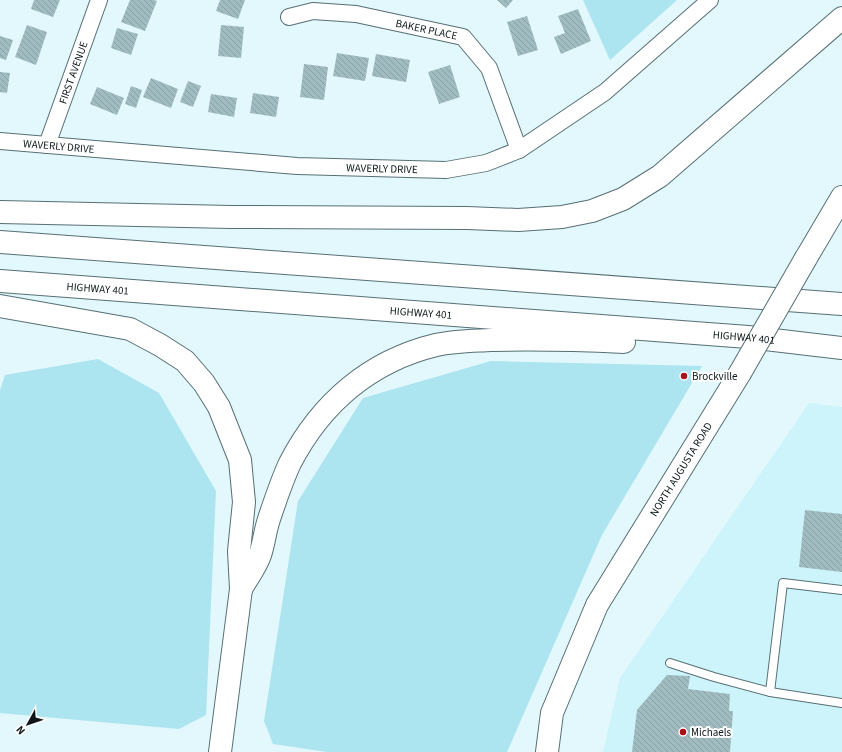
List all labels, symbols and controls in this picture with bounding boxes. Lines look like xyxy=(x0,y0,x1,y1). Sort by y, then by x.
street label: BAKER PLACE xyxy=(394,15,459,43)
street label: FIRST AVENUE xyxy=(55,39,91,106)
street label: WAVERLY DRIVE xyxy=(22,135,95,156)
street label: WAVERLY DRIVE xyxy=(346,160,418,177)
street label: HIGHWAY 401 xyxy=(66,279,129,298)
street label: HIGHWAY 401 xyxy=(389,303,453,322)
street label: HIGHWAY 401 xyxy=(712,327,776,348)
place label: Brockville xyxy=(692,369,738,384)
marker: Brockville xyxy=(679,371,689,381)
street label: NORTH AUGUSTA ROAD xyxy=(646,419,716,519)
north arrow xyxy=(8,704,48,744)
text: N xyxy=(13,722,29,738)
place label: Michaels xyxy=(691,725,732,740)
marker: Michaels xyxy=(678,727,688,737)

